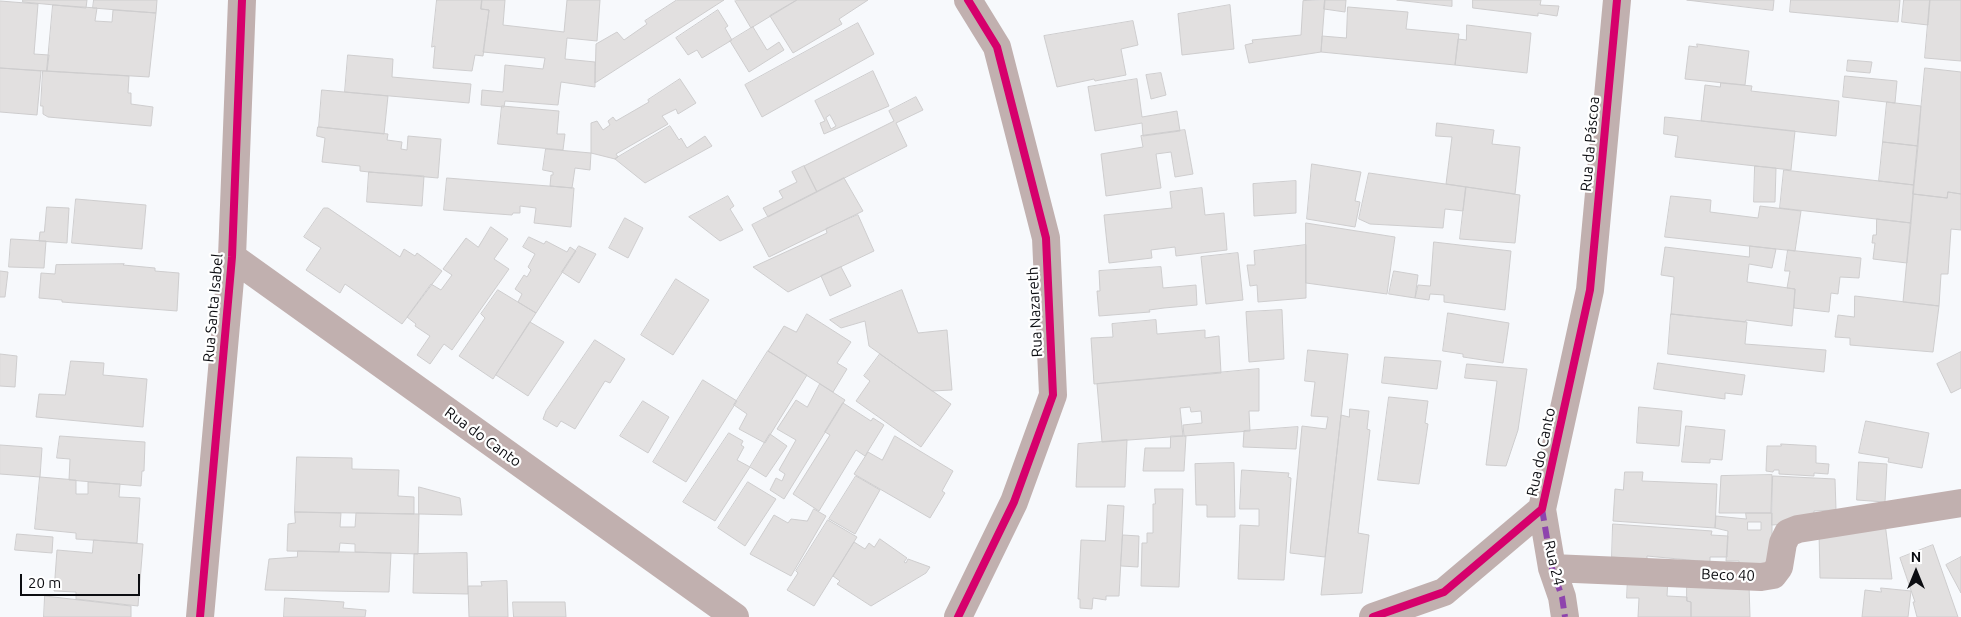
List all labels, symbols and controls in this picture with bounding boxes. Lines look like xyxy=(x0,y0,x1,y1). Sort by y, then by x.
street label: Rua da Páscoa xyxy=(1577,96,1603,192)
street label: Rua Santa Isabel xyxy=(199,253,227,363)
street label: Rua Nazareth xyxy=(1024,266,1046,358)
street label: Rua do Canto xyxy=(441,403,525,471)
street label: Rua do Canto xyxy=(1523,406,1559,498)
street label: Rua 24 xyxy=(1540,539,1568,587)
north arrow xyxy=(1891,547,1941,597)
text: N xyxy=(1911,549,1921,565)
scale bar xyxy=(22,564,142,596)
street label: Beco 40 xyxy=(1701,565,1755,585)
text: 20 m xyxy=(28,574,61,591)

